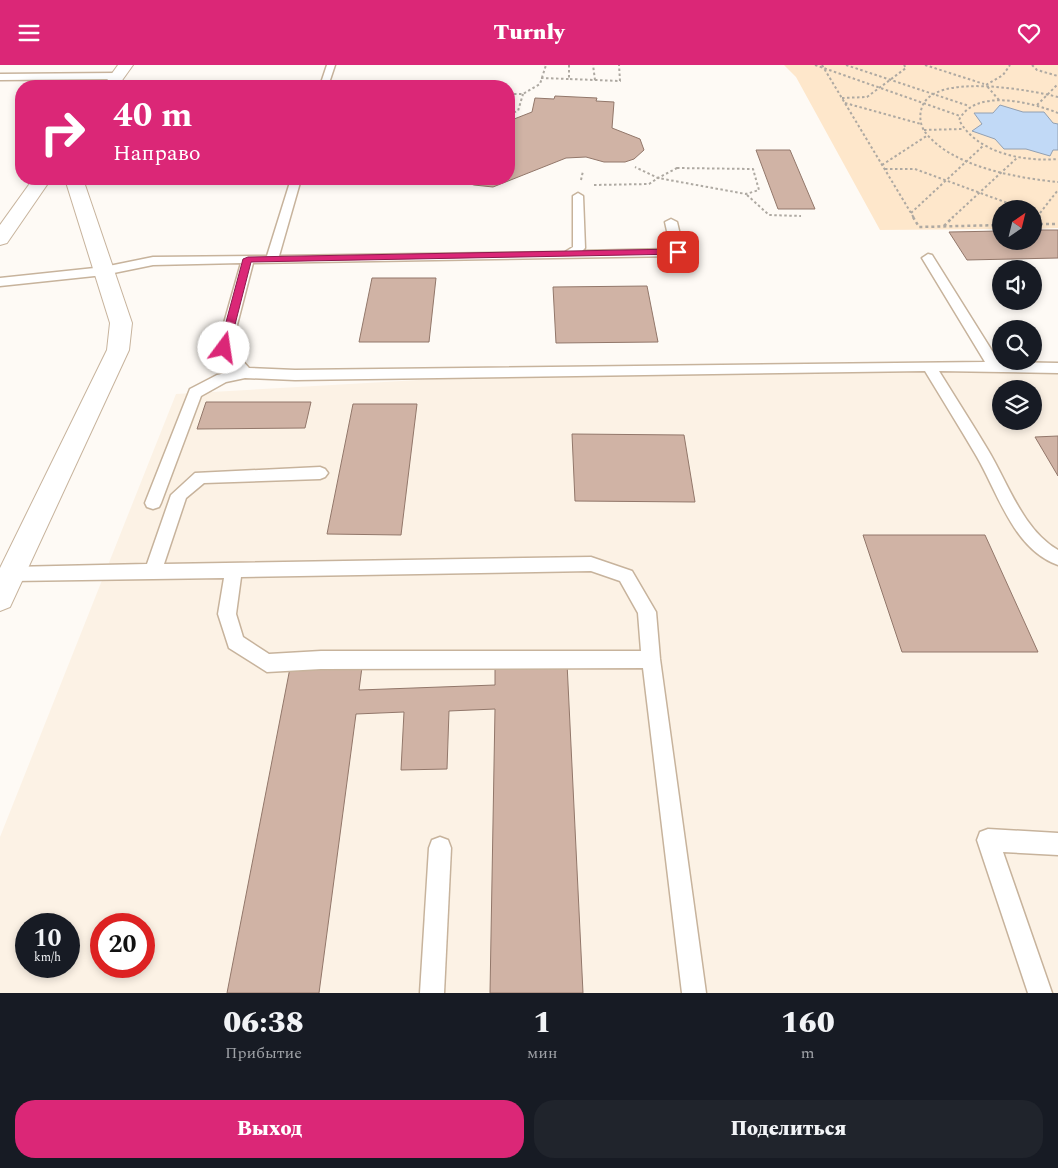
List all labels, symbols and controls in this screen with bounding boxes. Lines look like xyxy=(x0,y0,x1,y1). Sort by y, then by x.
text: Turnly xyxy=(493,16,565,49)
icon: menu xyxy=(15,19,43,47)
icon: heart xyxy=(1015,19,1043,47)
text: 40 m xyxy=(113,89,193,142)
icon: right xyxy=(30,100,95,165)
text: Направо xyxy=(113,137,201,170)
north arrow xyxy=(992,200,1042,250)
map controls xyxy=(992,200,1042,430)
pin xyxy=(657,231,699,273)
icon: arrive xyxy=(664,238,692,266)
button: sound xyxy=(992,260,1042,310)
button: search xyxy=(992,320,1042,370)
position arrow xyxy=(197,321,249,373)
button: layers xyxy=(992,380,1042,430)
speed limit sign: 20 xyxy=(90,913,155,978)
text: 10 xyxy=(33,920,62,958)
text: km/h xyxy=(34,948,61,967)
text: 06:38 xyxy=(223,1000,304,1046)
text: 1 xyxy=(533,1000,551,1046)
text: 160 xyxy=(781,1000,835,1046)
text: Прибытие xyxy=(225,1041,302,1065)
text: мин xyxy=(527,1041,557,1065)
text: m xyxy=(801,1041,815,1065)
button: Выход xyxy=(15,1100,524,1158)
button: Поделиться xyxy=(534,1100,1043,1158)

